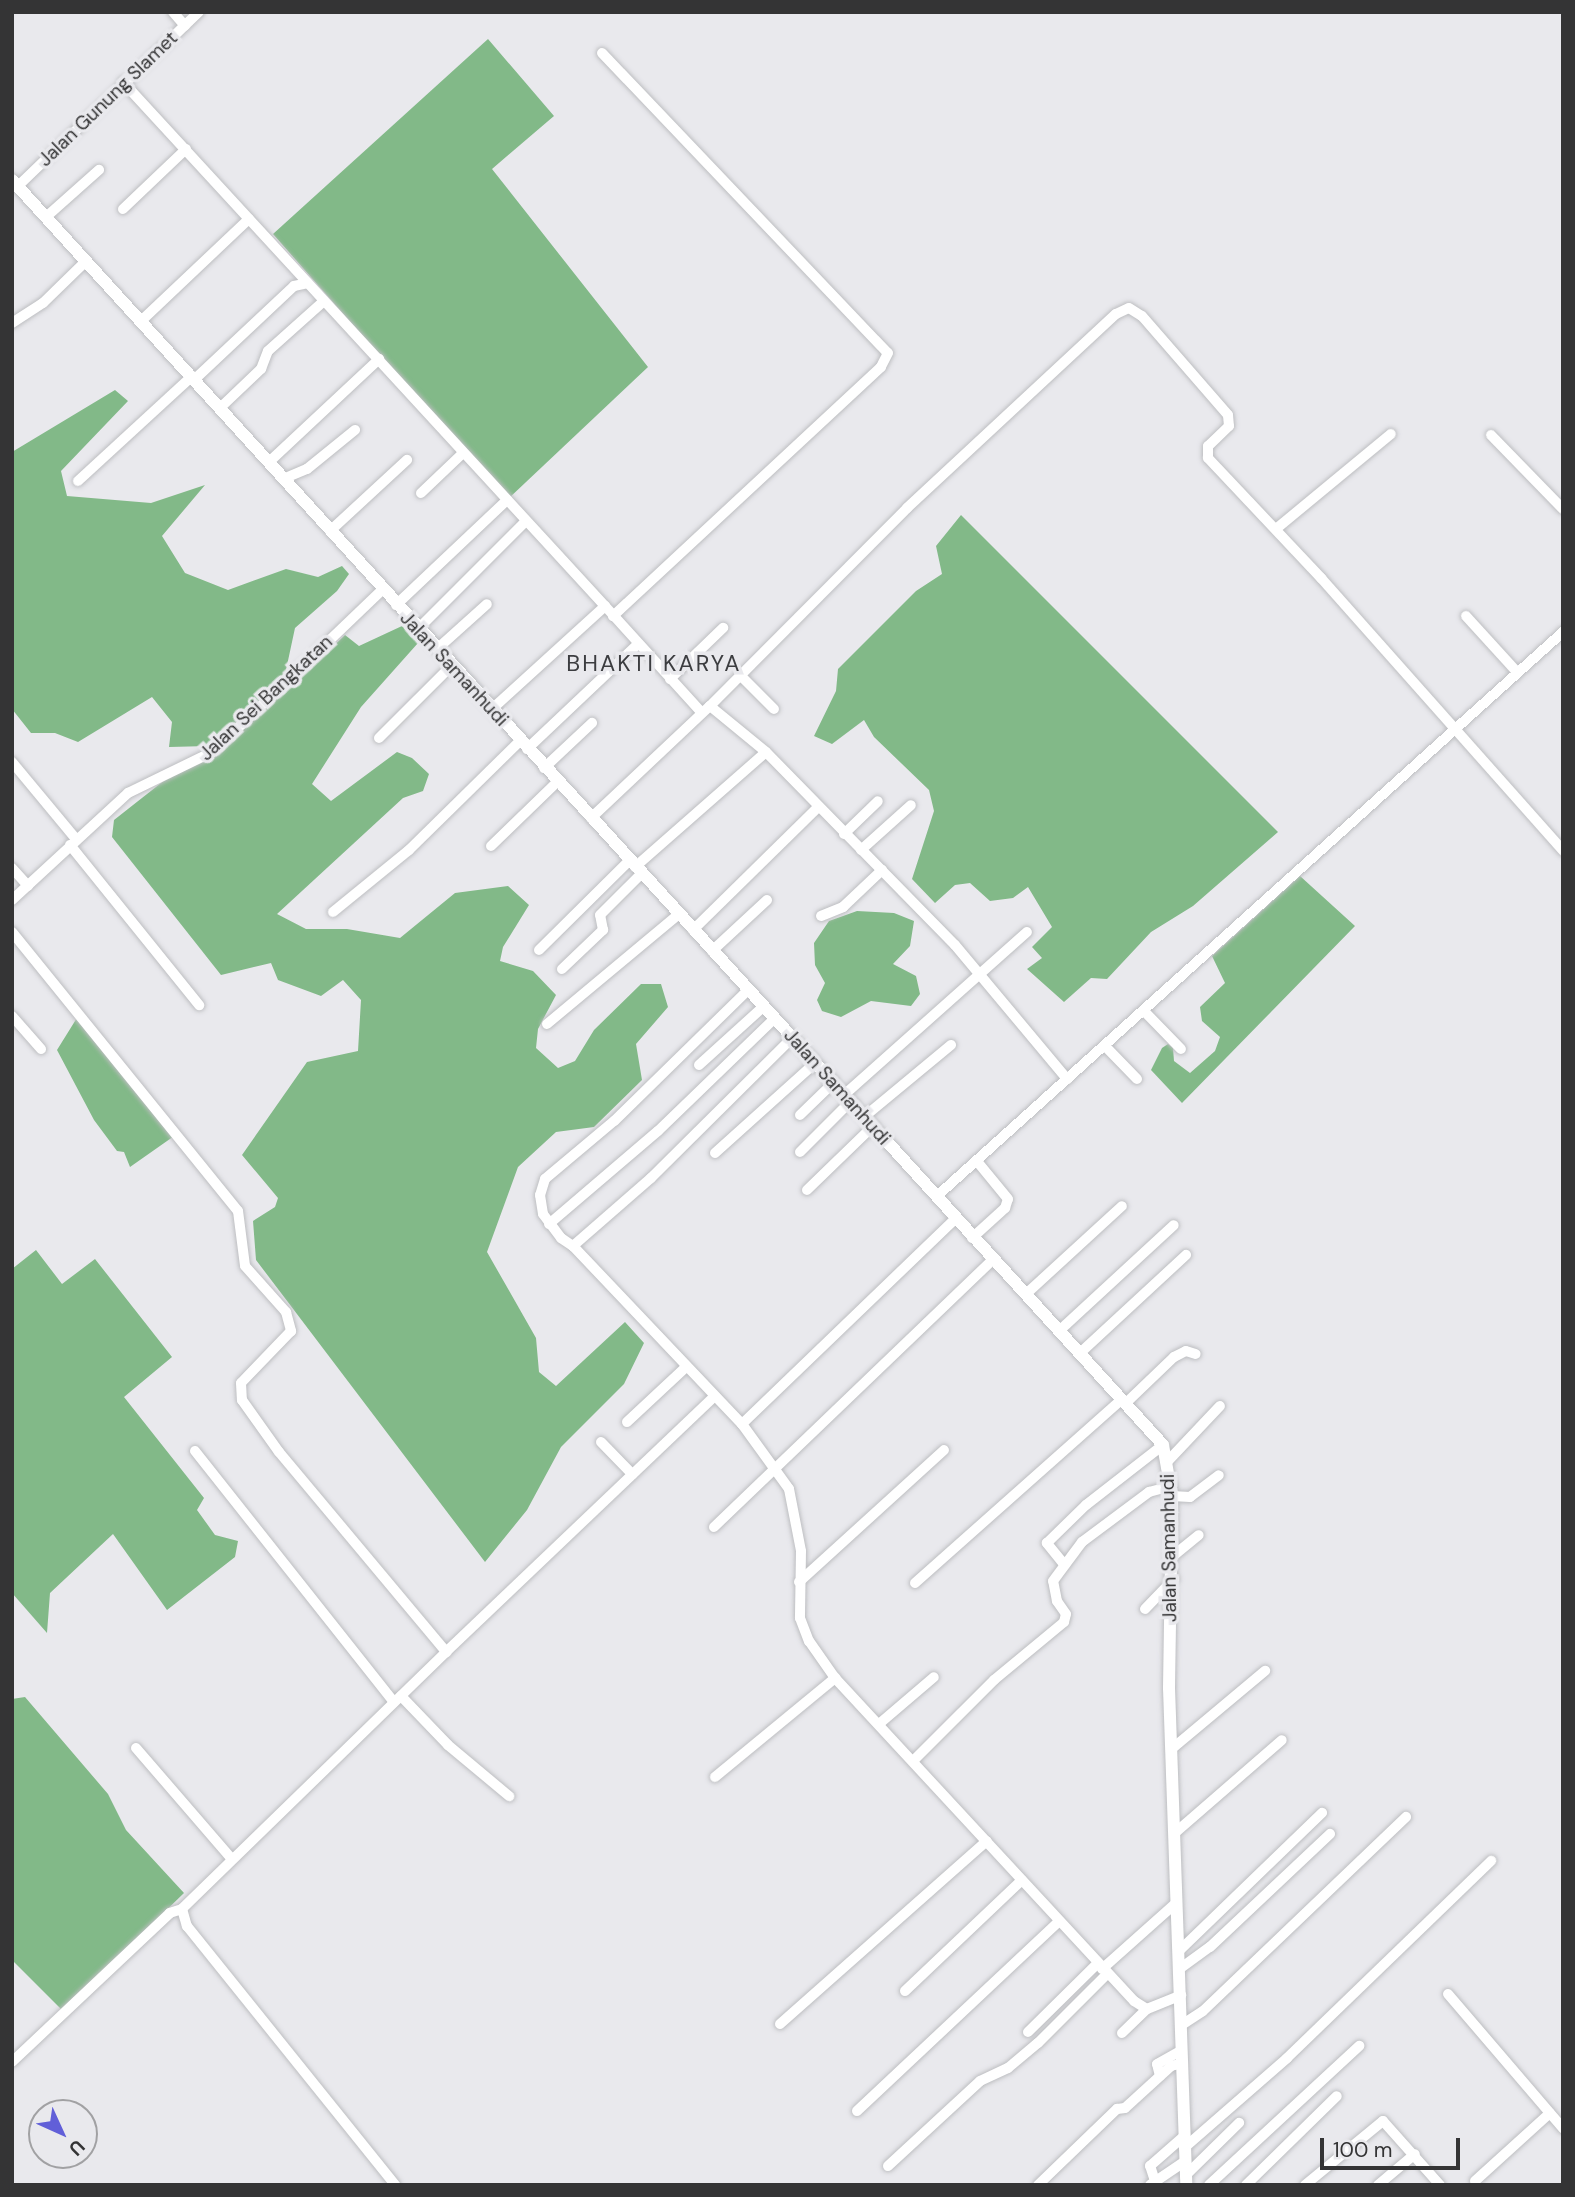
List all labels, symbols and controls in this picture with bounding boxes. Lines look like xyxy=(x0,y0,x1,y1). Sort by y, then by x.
street label: Jalan Gunung Slamet xyxy=(34,27,182,171)
street label: Jalan Samanhudi xyxy=(395,607,513,731)
street label: Jalan Sei Bangkatan xyxy=(195,631,337,765)
district label: BHAKTI KARYA xyxy=(568,649,740,677)
street label: Jalan Samanhudi xyxy=(779,1024,895,1150)
street label: Jalan Samanhudi xyxy=(1156,1474,1182,1622)
north arrow xyxy=(28,2099,98,2169)
scale bar xyxy=(1323,2124,1463,2168)
text: U xyxy=(63,2134,90,2161)
text: 100 m xyxy=(1333,2136,1393,2164)

